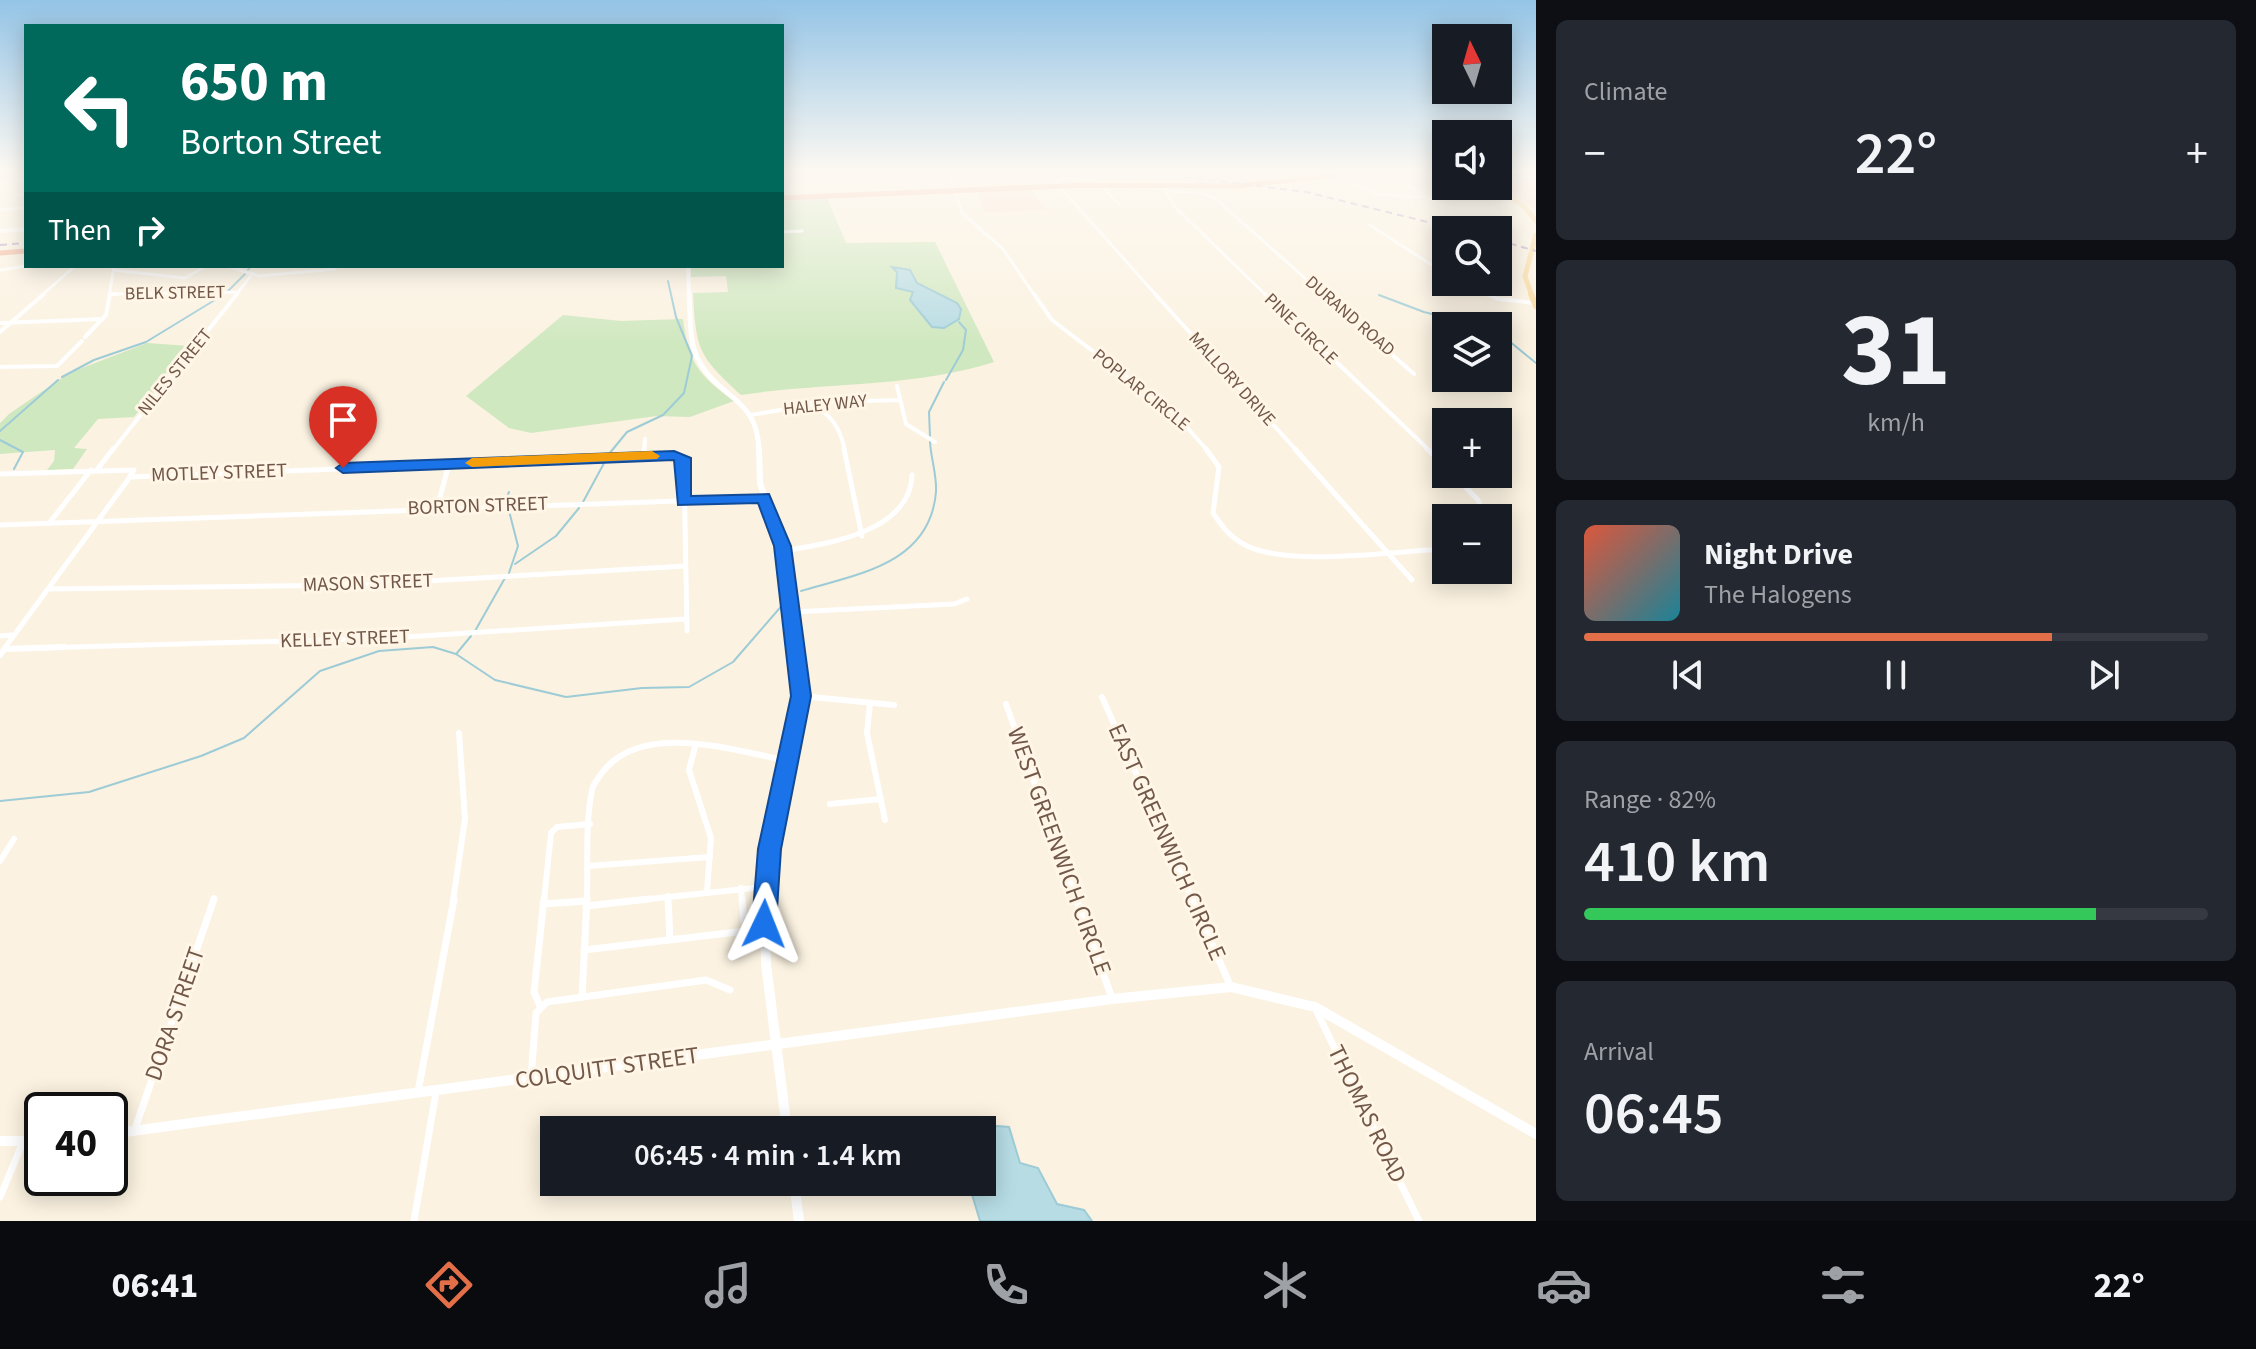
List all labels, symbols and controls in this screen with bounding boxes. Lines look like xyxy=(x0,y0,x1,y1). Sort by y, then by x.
north arrow xyxy=(1432,24,1512,104)
map controls xyxy=(1432,24,1512,584)
text: 650 m xyxy=(180,43,328,122)
icon: left xyxy=(48,56,152,160)
text: Climate xyxy=(1584,73,1668,110)
text: 22° xyxy=(1855,112,1937,197)
text: Borton Street xyxy=(180,117,381,168)
button: sound xyxy=(1432,120,1512,200)
text: − xyxy=(1584,123,1606,186)
text: + xyxy=(2186,123,2208,186)
icon: right xyxy=(128,208,172,252)
text: Then xyxy=(48,209,112,252)
button: search xyxy=(1432,216,1512,296)
street label: DURAND ROAD xyxy=(1300,270,1400,362)
text: 31 xyxy=(1841,278,1951,426)
street label: BELK STREET xyxy=(124,280,226,306)
street label: PINE CIRCLE xyxy=(1259,288,1343,370)
button: layers xyxy=(1432,312,1512,392)
street label: NILES STREET xyxy=(132,323,218,421)
street label: MALLORY DRIVE xyxy=(1183,326,1281,432)
street label: POPLAR CIRCLE xyxy=(1087,343,1195,437)
pin xyxy=(309,386,377,468)
street label: HALEY WAY xyxy=(782,388,869,422)
icon: arrive xyxy=(321,398,365,442)
text: km/h xyxy=(1867,404,1925,441)
button: + xyxy=(1432,408,1512,488)
street label: MOTLEY STREET xyxy=(151,457,288,489)
street label: BORTON STREET xyxy=(407,490,549,522)
button: − xyxy=(1432,504,1512,584)
text: Night Drive xyxy=(1704,533,1853,576)
street label: MASON STREET xyxy=(302,567,434,599)
text: The Halogens xyxy=(1704,576,1852,613)
street label: KELLEY STREET xyxy=(280,623,411,655)
icon: previous xyxy=(1666,653,1710,697)
icon: pause xyxy=(1874,653,1918,697)
icon: next xyxy=(2082,653,2126,697)
street label: EAST GREENWICH CIRCLE xyxy=(1099,718,1235,966)
street label: WEST GREENWICH CIRCLE xyxy=(998,722,1120,980)
text: Range · 82% xyxy=(1584,781,1716,818)
text: 410 km xyxy=(1584,820,1770,905)
position arrow xyxy=(722,882,806,966)
street label: DORA STREET xyxy=(136,942,214,1085)
text: Arrival xyxy=(1584,1033,1654,1070)
street label: COLQUITT STREET xyxy=(513,1038,701,1098)
street label: THOMAS ROAD xyxy=(1318,1039,1416,1189)
text: 06:45 xyxy=(1584,1072,1724,1157)
speed limit sign: 40 xyxy=(24,1092,128,1196)
text: 06:45 · 4 min · 1.4 km xyxy=(634,1134,902,1177)
icon: directions xyxy=(421,1257,477,1313)
icon: music xyxy=(700,1257,756,1313)
icon: phone xyxy=(978,1257,1034,1313)
icon: climate xyxy=(1257,1257,1313,1313)
icon: car xyxy=(1536,1257,1592,1313)
icon: filters xyxy=(1815,1257,1871,1313)
text: 06:41 xyxy=(111,1260,198,1311)
text: 22° xyxy=(2093,1260,2145,1311)

